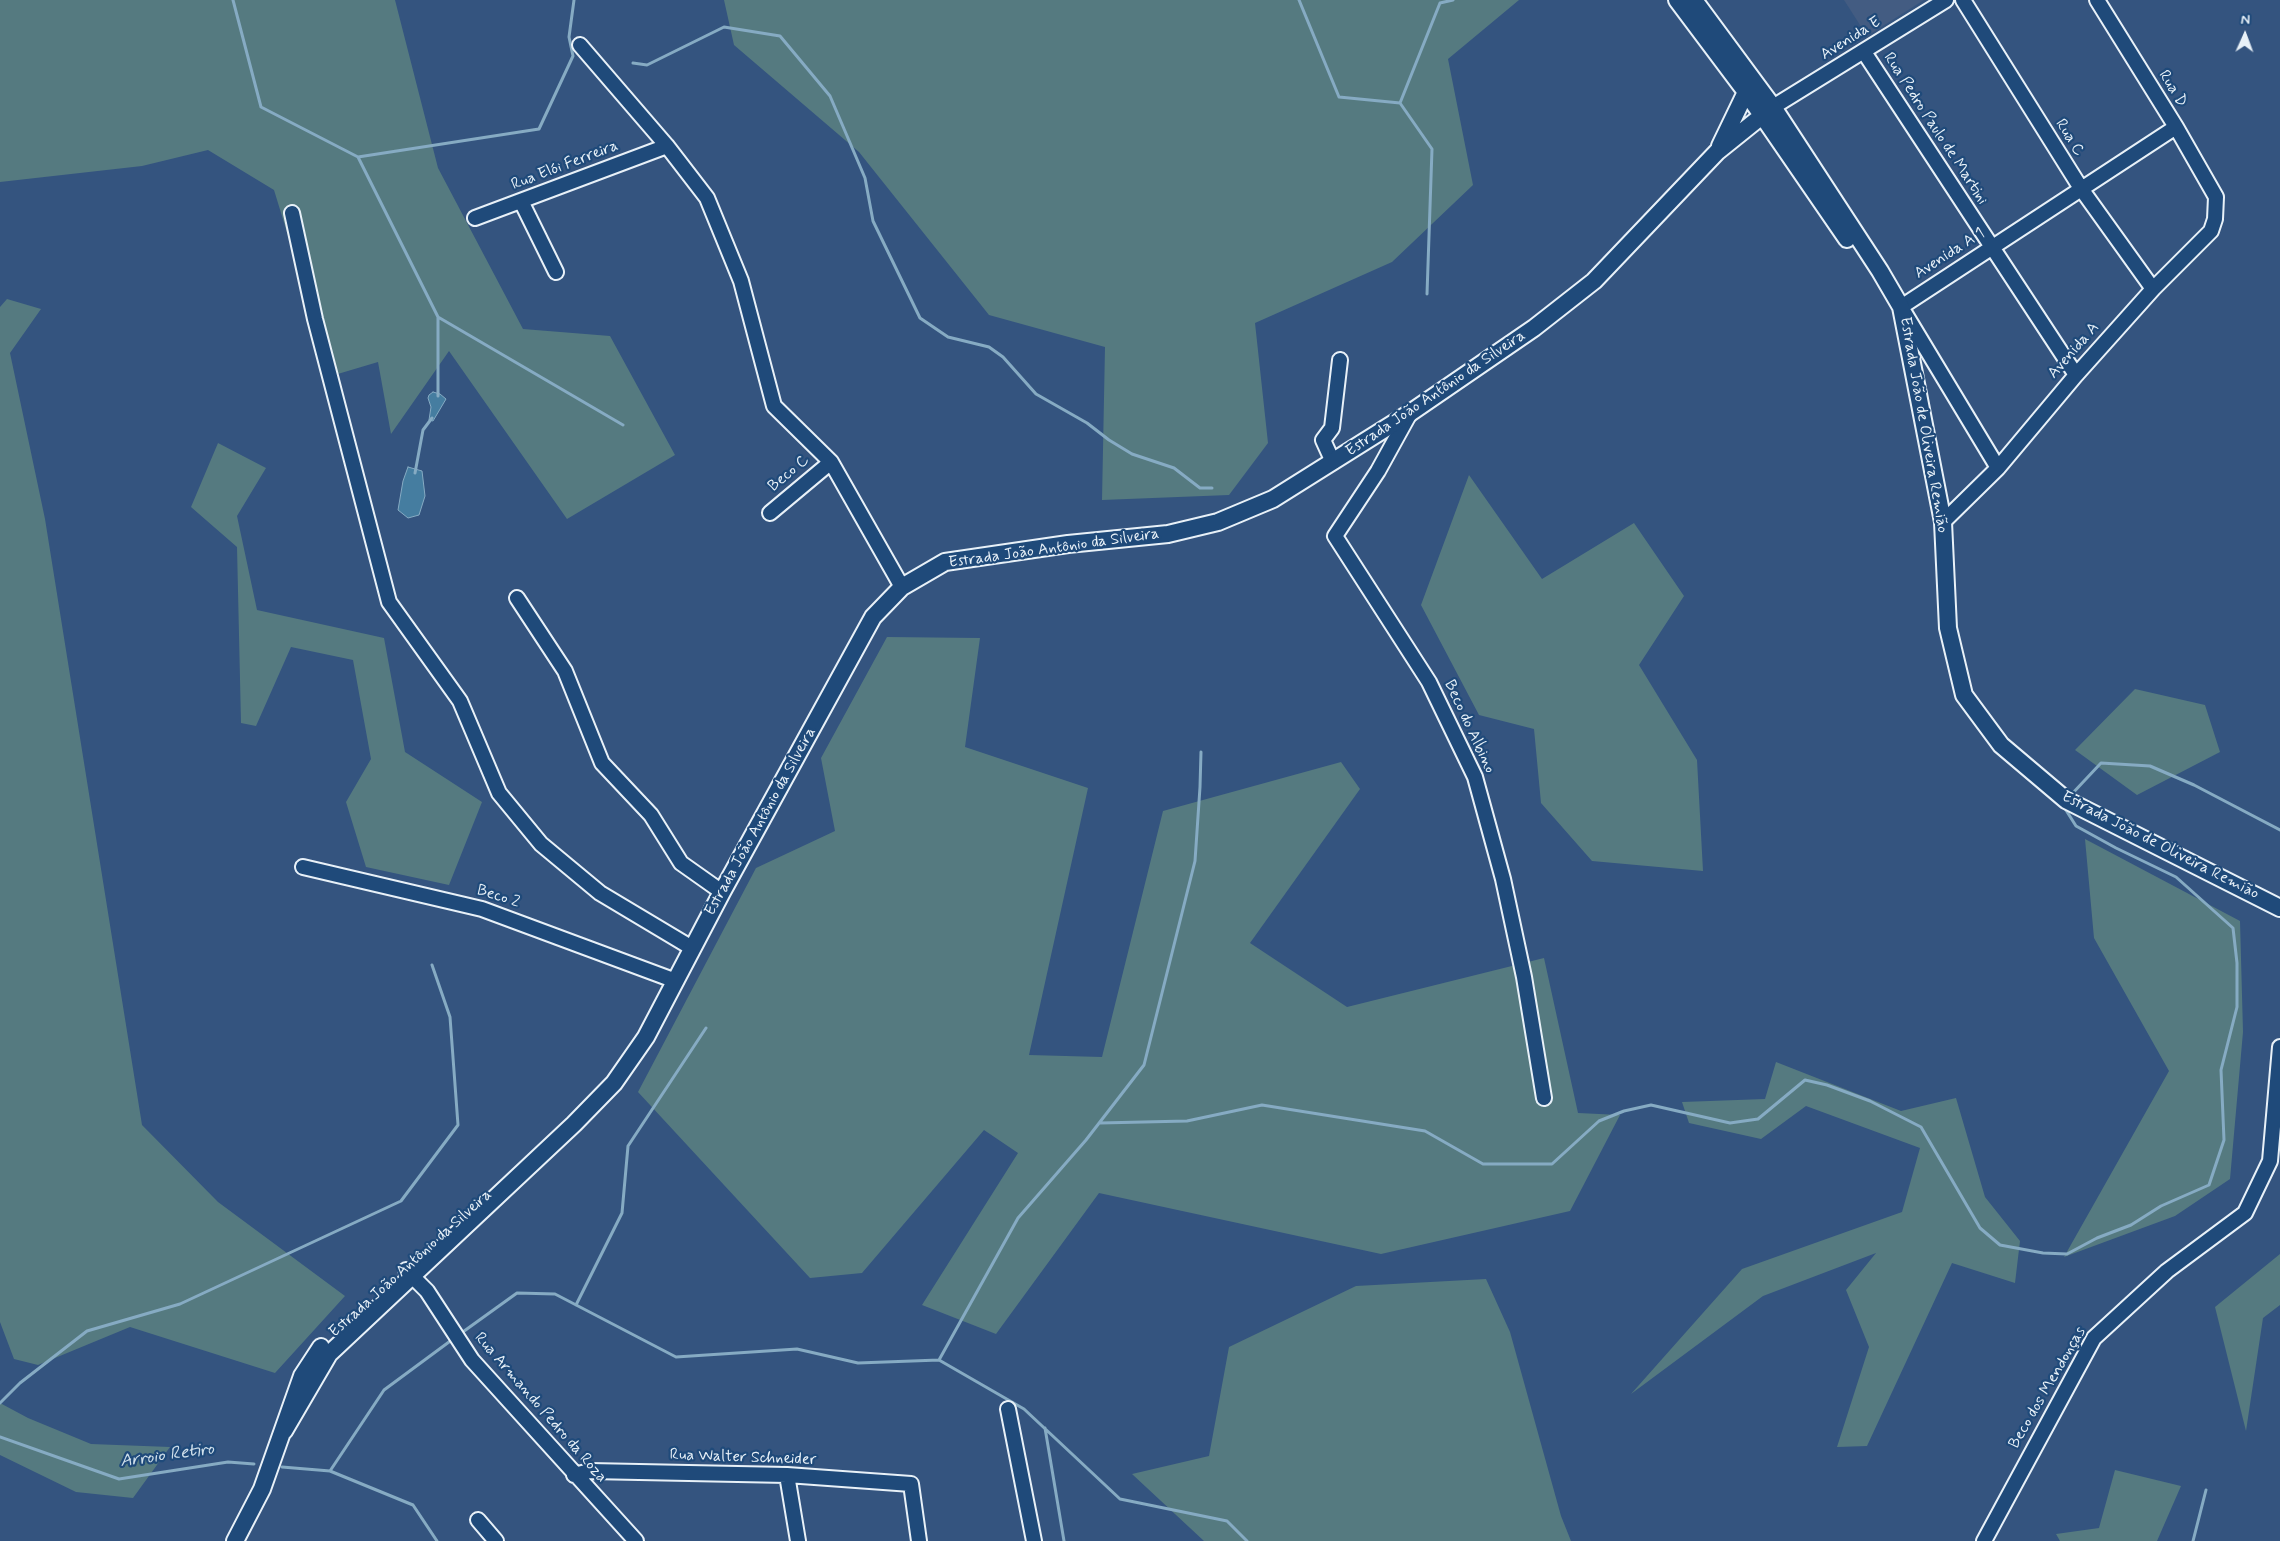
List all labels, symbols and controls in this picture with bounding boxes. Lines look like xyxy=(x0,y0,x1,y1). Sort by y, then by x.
north arrow xyxy=(2220,10,2270,60)
text: N xyxy=(2241,11,2250,29)
street label: Avenida E xyxy=(1817,13,1885,65)
street label: Rua Pedro Paulo de Martini xyxy=(1879,49,1991,209)
street label: Rua D xyxy=(2153,67,2191,111)
street label: Rua C xyxy=(2050,116,2088,160)
street label: Rua Elói Ferreira xyxy=(509,137,621,195)
street label: Avenida A 1 xyxy=(1911,224,1989,284)
street label: Estrada João de Oliveira Remião xyxy=(1895,316,1951,534)
street label: Avenida A xyxy=(2044,319,2104,383)
street label: Estrada João Antônio da Silveira xyxy=(1343,327,1529,461)
street label: Beco C xyxy=(765,451,813,497)
street label: Estrada João Antônio da Silveira xyxy=(947,525,1161,573)
street label: Beco do Albino xyxy=(1439,677,1499,777)
street label: Estrada João Antônio da Silveira xyxy=(701,724,821,920)
street label: Estrada João de Oliveira Remião xyxy=(2058,788,2262,904)
street label: Beco 2 xyxy=(474,881,522,913)
street label: Estrada João Antônio da Silveira xyxy=(326,1186,496,1342)
street label: Beco dos Mendonças xyxy=(2005,1324,2091,1452)
street label: Rua Armando Pedro da Roza xyxy=(470,1329,610,1487)
water label: Arroio Retiro xyxy=(119,1439,215,1473)
street label: Rua Walter Schneider xyxy=(669,1446,817,1470)

